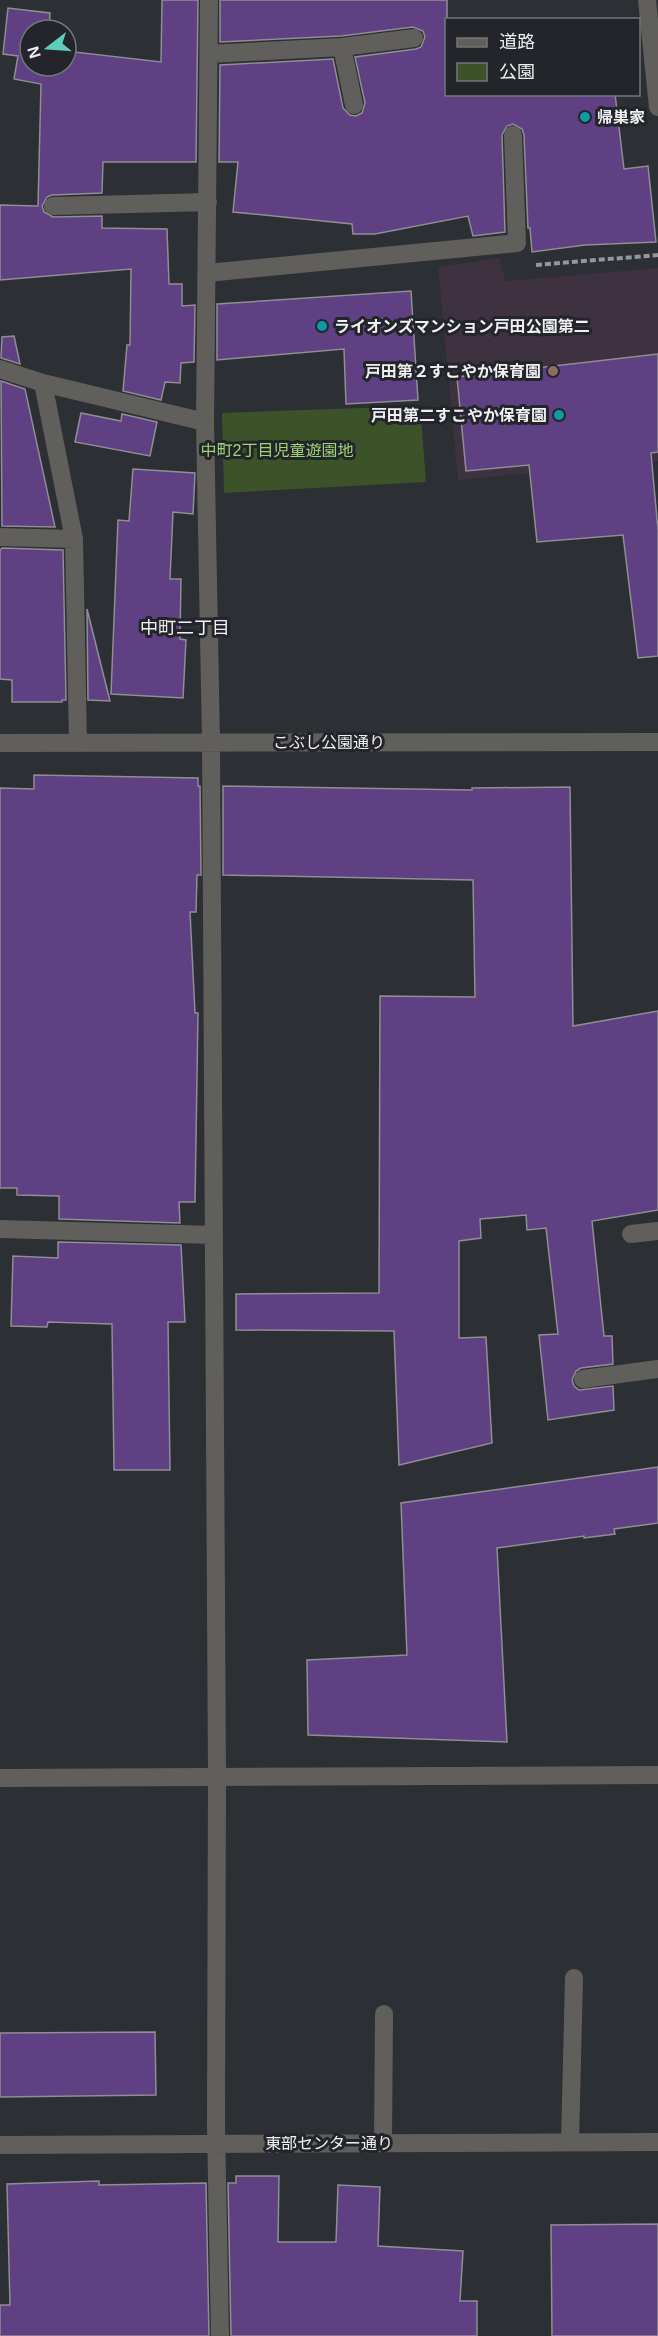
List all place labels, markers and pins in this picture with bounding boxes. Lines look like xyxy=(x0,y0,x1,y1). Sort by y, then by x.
place label: 帰巣家 xyxy=(597,109,645,126)
marker: 帰巣家 xyxy=(578,110,592,124)
place label: ライオンズマンション戸田公園第二 xyxy=(334,318,590,335)
marker: ライオンズマンション戸田公園第二 xyxy=(315,319,329,333)
place label: 戸田第２すこやか保育園 xyxy=(365,363,541,380)
marker: 戸田第２すこやか保育園 xyxy=(546,364,560,378)
place label: 戸田第二すこやか保育園 xyxy=(371,407,547,424)
marker: 戸田第二すこやか保育園 xyxy=(552,408,566,422)

